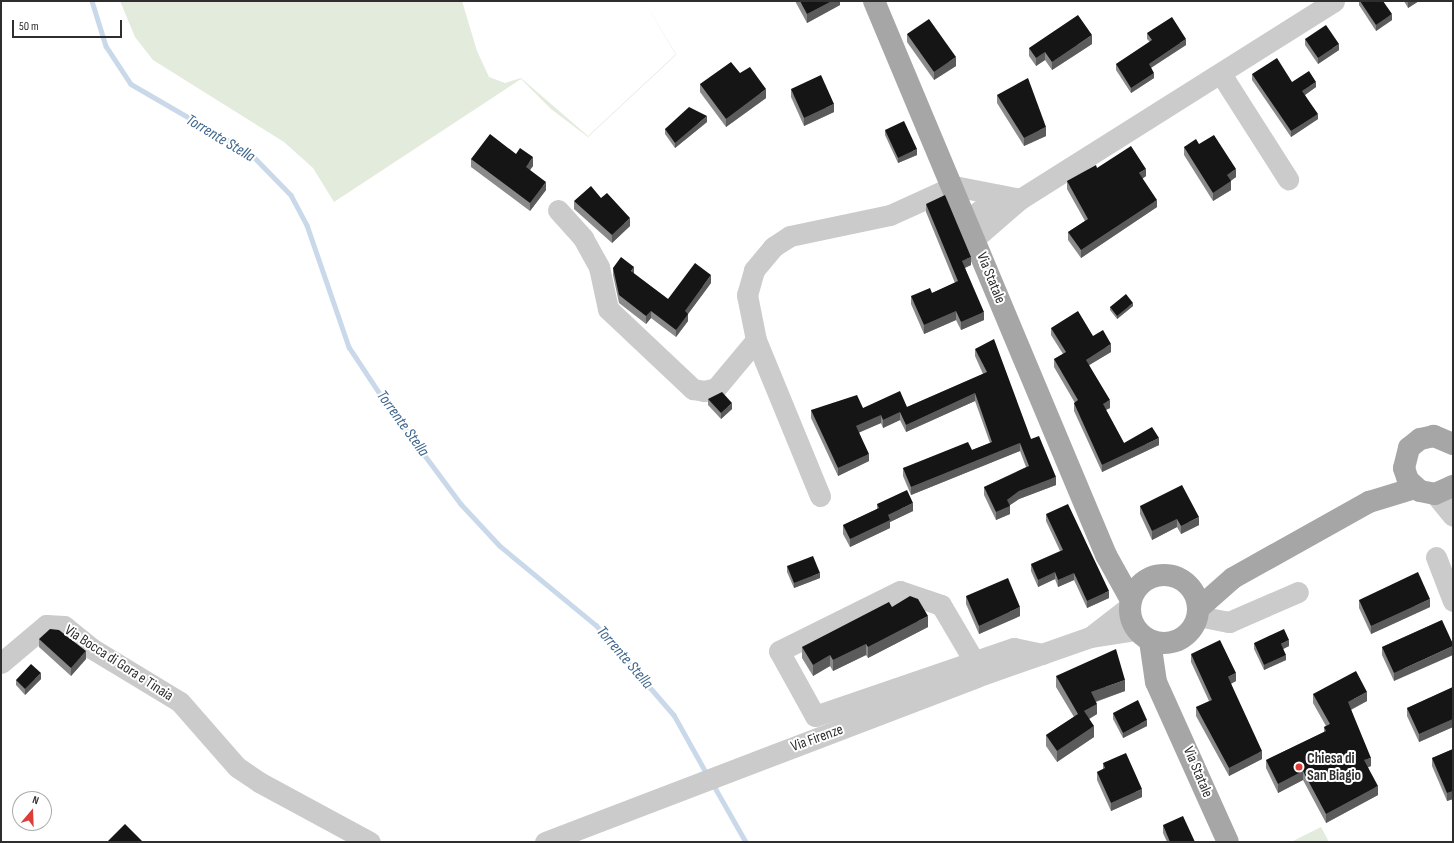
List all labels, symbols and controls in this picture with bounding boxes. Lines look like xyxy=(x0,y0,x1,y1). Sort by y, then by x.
scale bar xyxy=(14,12,124,38)
text: 50 m xyxy=(19,19,39,34)
water label: Torrente Stella xyxy=(182,111,258,167)
street label: Via Statale xyxy=(973,250,1009,306)
water label: Torrente Stella xyxy=(372,387,432,461)
street label: Via Bocca di Gora e Tinaia xyxy=(61,621,177,705)
water label: Torrente Stella xyxy=(592,623,656,693)
street label: Via Firenze xyxy=(788,720,846,756)
street label: Via Statale xyxy=(1179,744,1217,800)
place label: Chiesa di San Biagio xyxy=(1307,749,1361,784)
marker: Chiesa di San Biagio xyxy=(1294,762,1304,772)
north arrow xyxy=(12,791,52,831)
text: N xyxy=(31,793,41,807)

